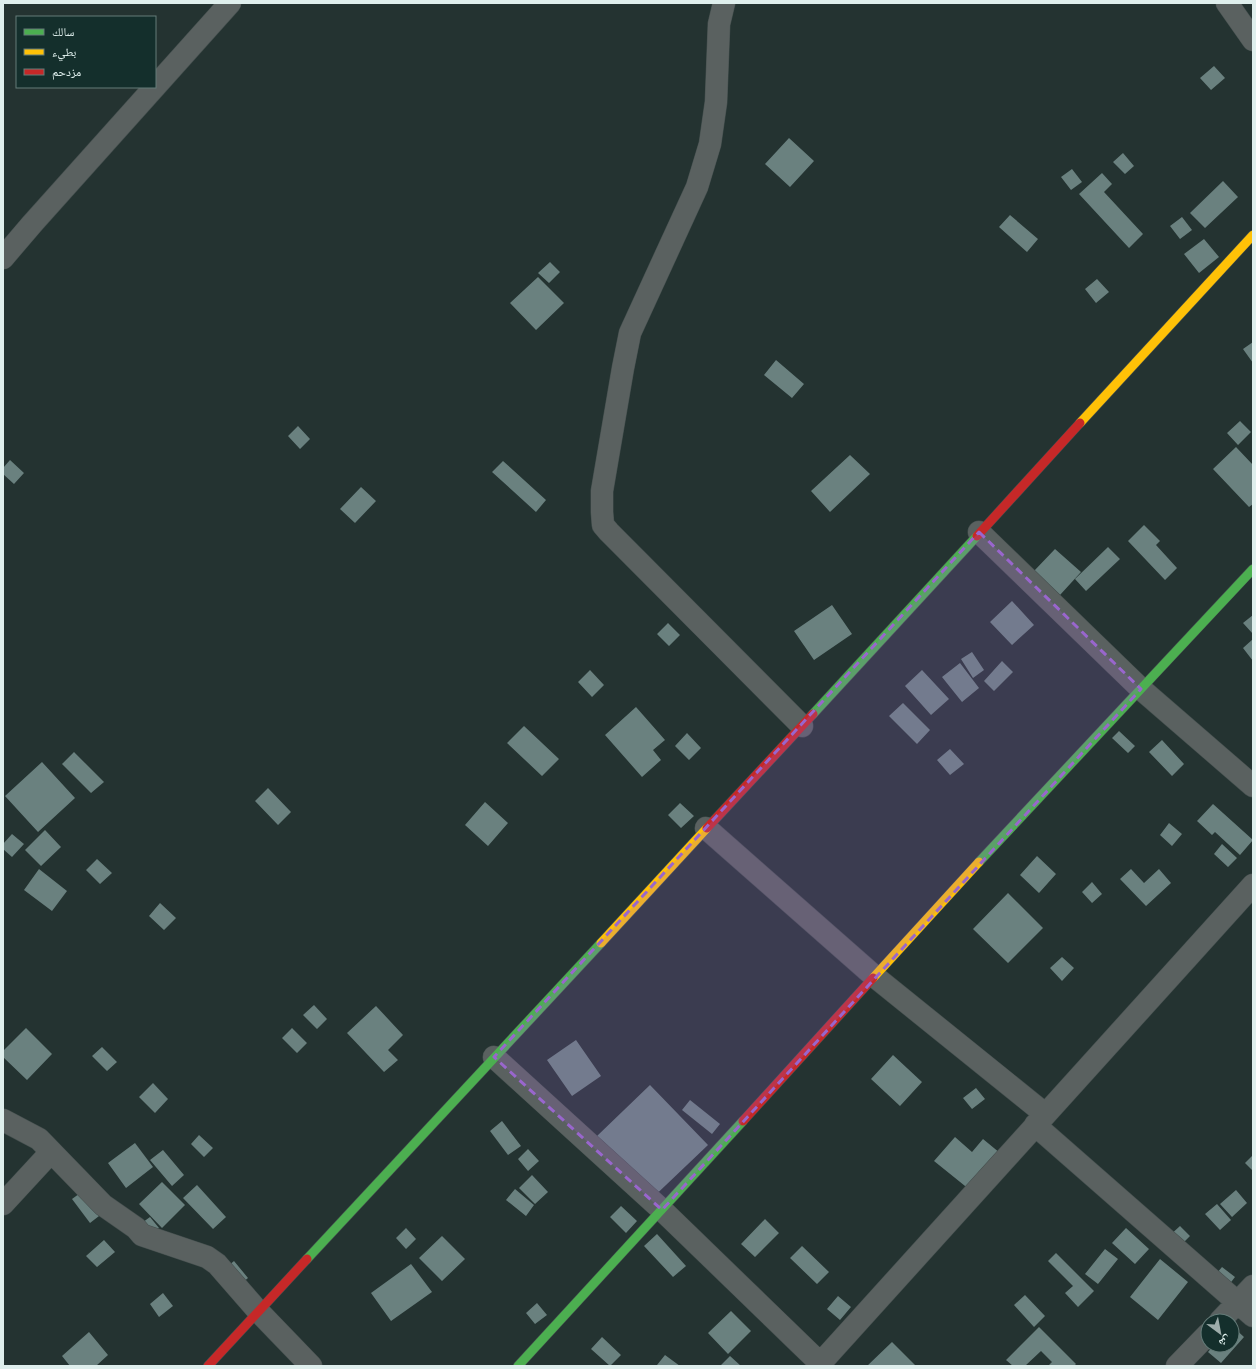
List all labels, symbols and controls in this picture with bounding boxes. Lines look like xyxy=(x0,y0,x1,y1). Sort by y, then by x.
legend xyxy=(16,16,156,88)
text: سالك xyxy=(52,24,74,39)
text: بطيء xyxy=(52,44,76,62)
text: مزدحم xyxy=(52,64,81,80)
north arrow xyxy=(1200,1313,1240,1353)
text: ش xyxy=(1216,1332,1234,1351)

